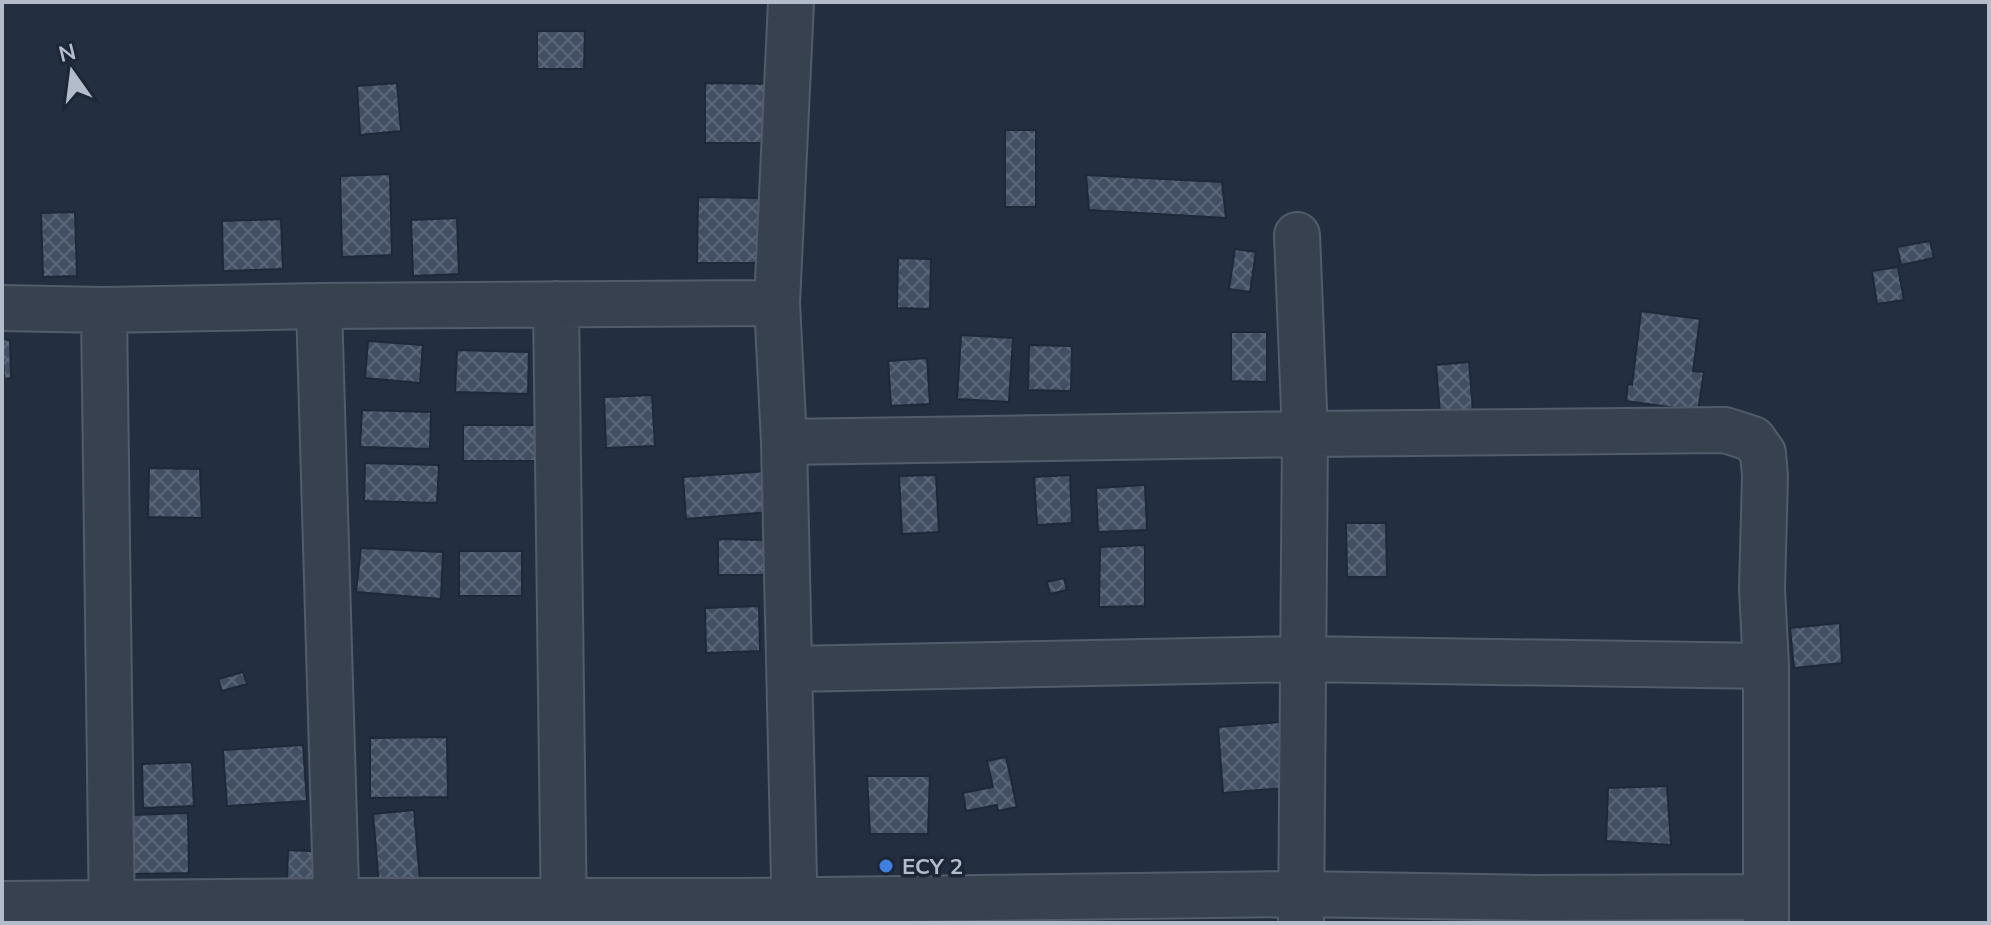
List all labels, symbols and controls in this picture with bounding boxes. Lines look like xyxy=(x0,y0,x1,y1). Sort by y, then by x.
north arrow xyxy=(32,32,112,112)
text: N xyxy=(56,37,79,68)
place label: ECY 2 xyxy=(902,852,963,880)
marker: ECY 2 xyxy=(877,857,895,875)

